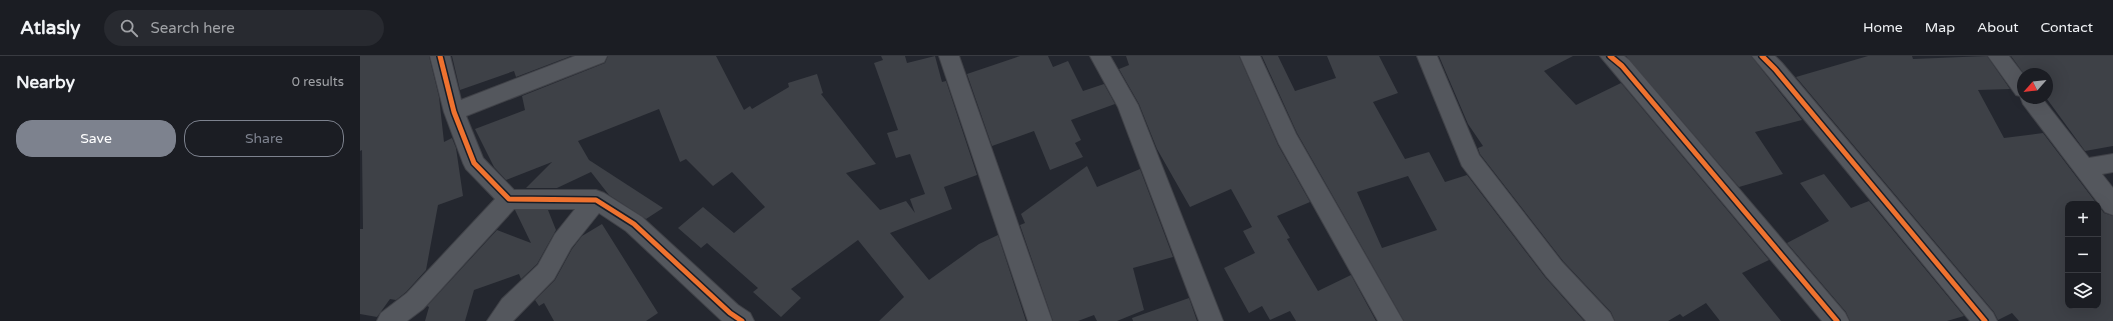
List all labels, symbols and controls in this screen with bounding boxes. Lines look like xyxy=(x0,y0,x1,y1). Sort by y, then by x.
search box xyxy=(104,10,384,46)
text: Atlasly xyxy=(20,17,80,39)
icon: search xyxy=(118,17,140,39)
text: Search here xyxy=(150,19,235,37)
text: Home xyxy=(1863,19,1903,36)
text: Map xyxy=(1925,19,1955,36)
text: About xyxy=(1977,19,2019,36)
text: Contact xyxy=(2041,19,2093,36)
north arrow xyxy=(2017,68,2053,104)
text: Nearby xyxy=(16,72,75,93)
text: 0 results xyxy=(292,74,344,90)
button: Save xyxy=(16,120,176,157)
button: Share xyxy=(184,120,344,157)
map controls xyxy=(2065,201,2101,309)
button: + xyxy=(2065,201,2101,237)
button: − xyxy=(2065,237,2101,273)
button: layers xyxy=(2065,273,2101,309)

